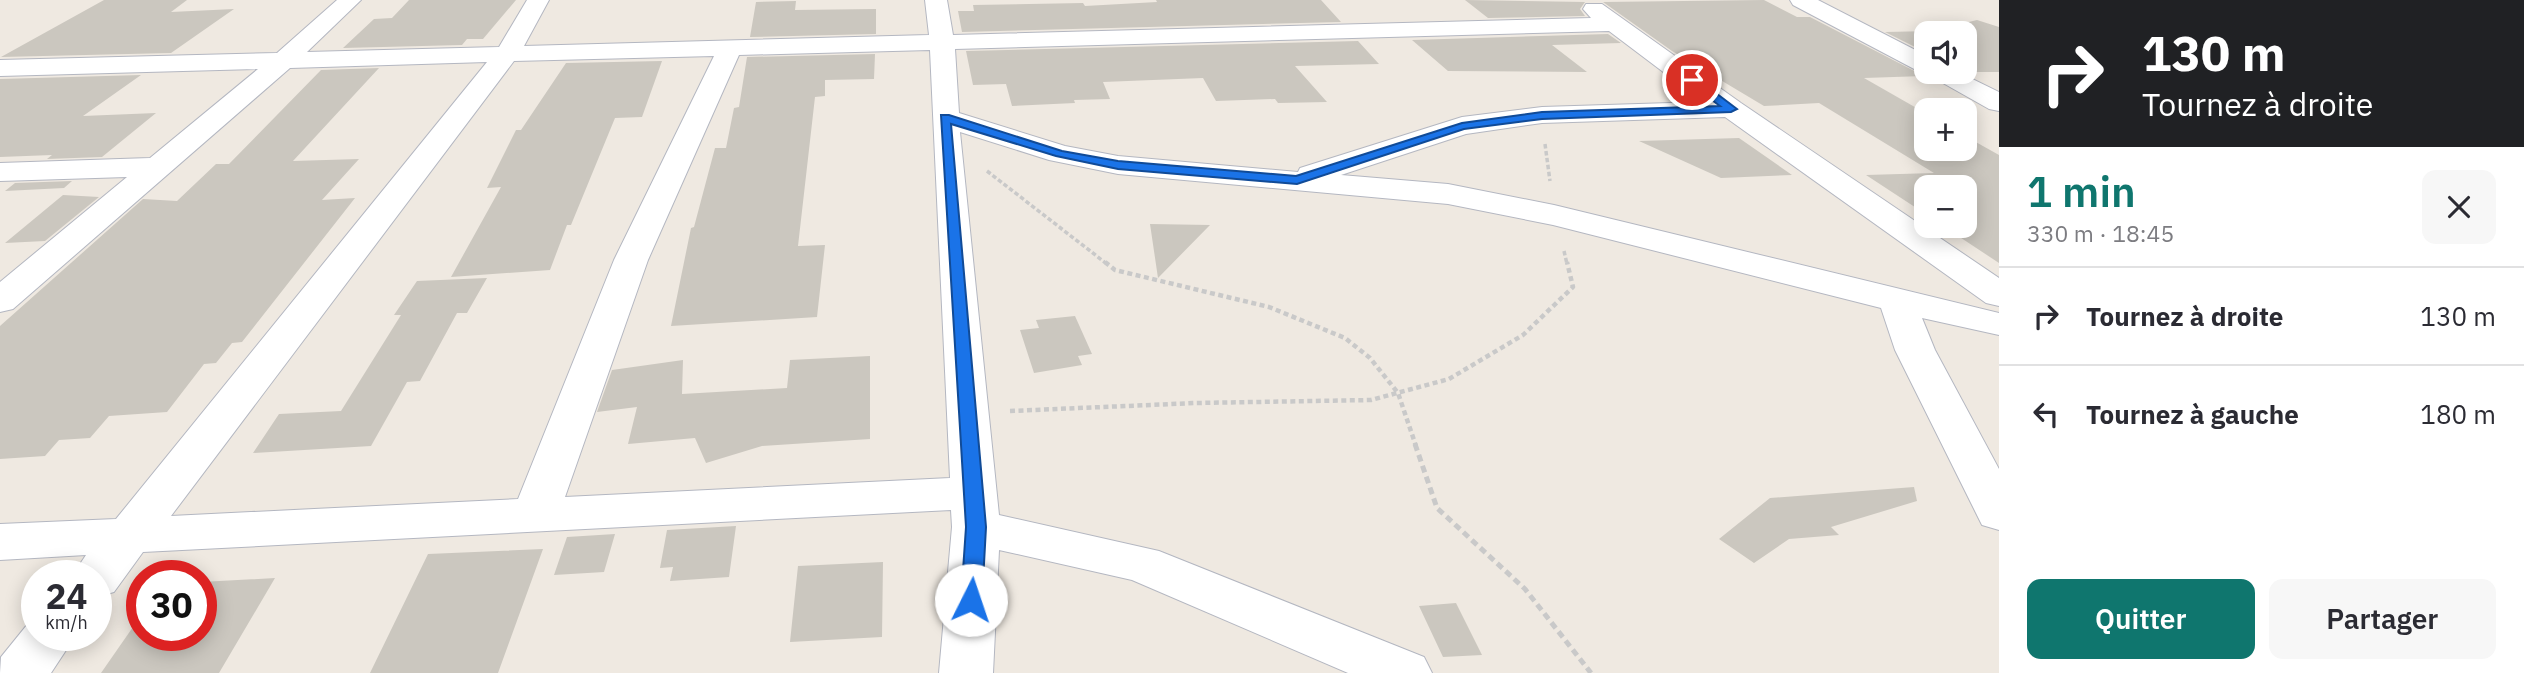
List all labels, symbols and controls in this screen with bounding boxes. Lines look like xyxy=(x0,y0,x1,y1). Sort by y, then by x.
map controls xyxy=(1914,21,1977,238)
button: sound xyxy=(1914,21,1977,84)
text: 130 m xyxy=(2142,21,2286,84)
icon: right xyxy=(2027,28,2118,119)
pin xyxy=(1662,50,1722,110)
icon: arrive xyxy=(1673,61,1711,99)
text: Tournez à droite xyxy=(2142,83,2373,125)
button: + xyxy=(1914,98,1977,161)
text: 1 min xyxy=(2027,164,2136,219)
button: close xyxy=(2422,170,2496,244)
button: − xyxy=(1914,175,1977,238)
text: 330 m · 18:45 xyxy=(2027,218,2174,248)
icon: right xyxy=(2027,297,2065,335)
text: Tournez à droite xyxy=(2086,299,2283,333)
text: 130 m xyxy=(2420,299,2496,333)
icon: left xyxy=(2027,395,2065,433)
text: Tournez à gauche xyxy=(2086,397,2299,431)
text: 180 m xyxy=(2420,397,2496,431)
speed limit sign: 30 xyxy=(126,560,217,651)
position arrow xyxy=(934,563,1008,637)
text: 24 xyxy=(45,573,88,619)
button: Quitter xyxy=(2027,579,2255,659)
button: Partager xyxy=(2269,579,2496,659)
text: km/h xyxy=(45,611,88,634)

